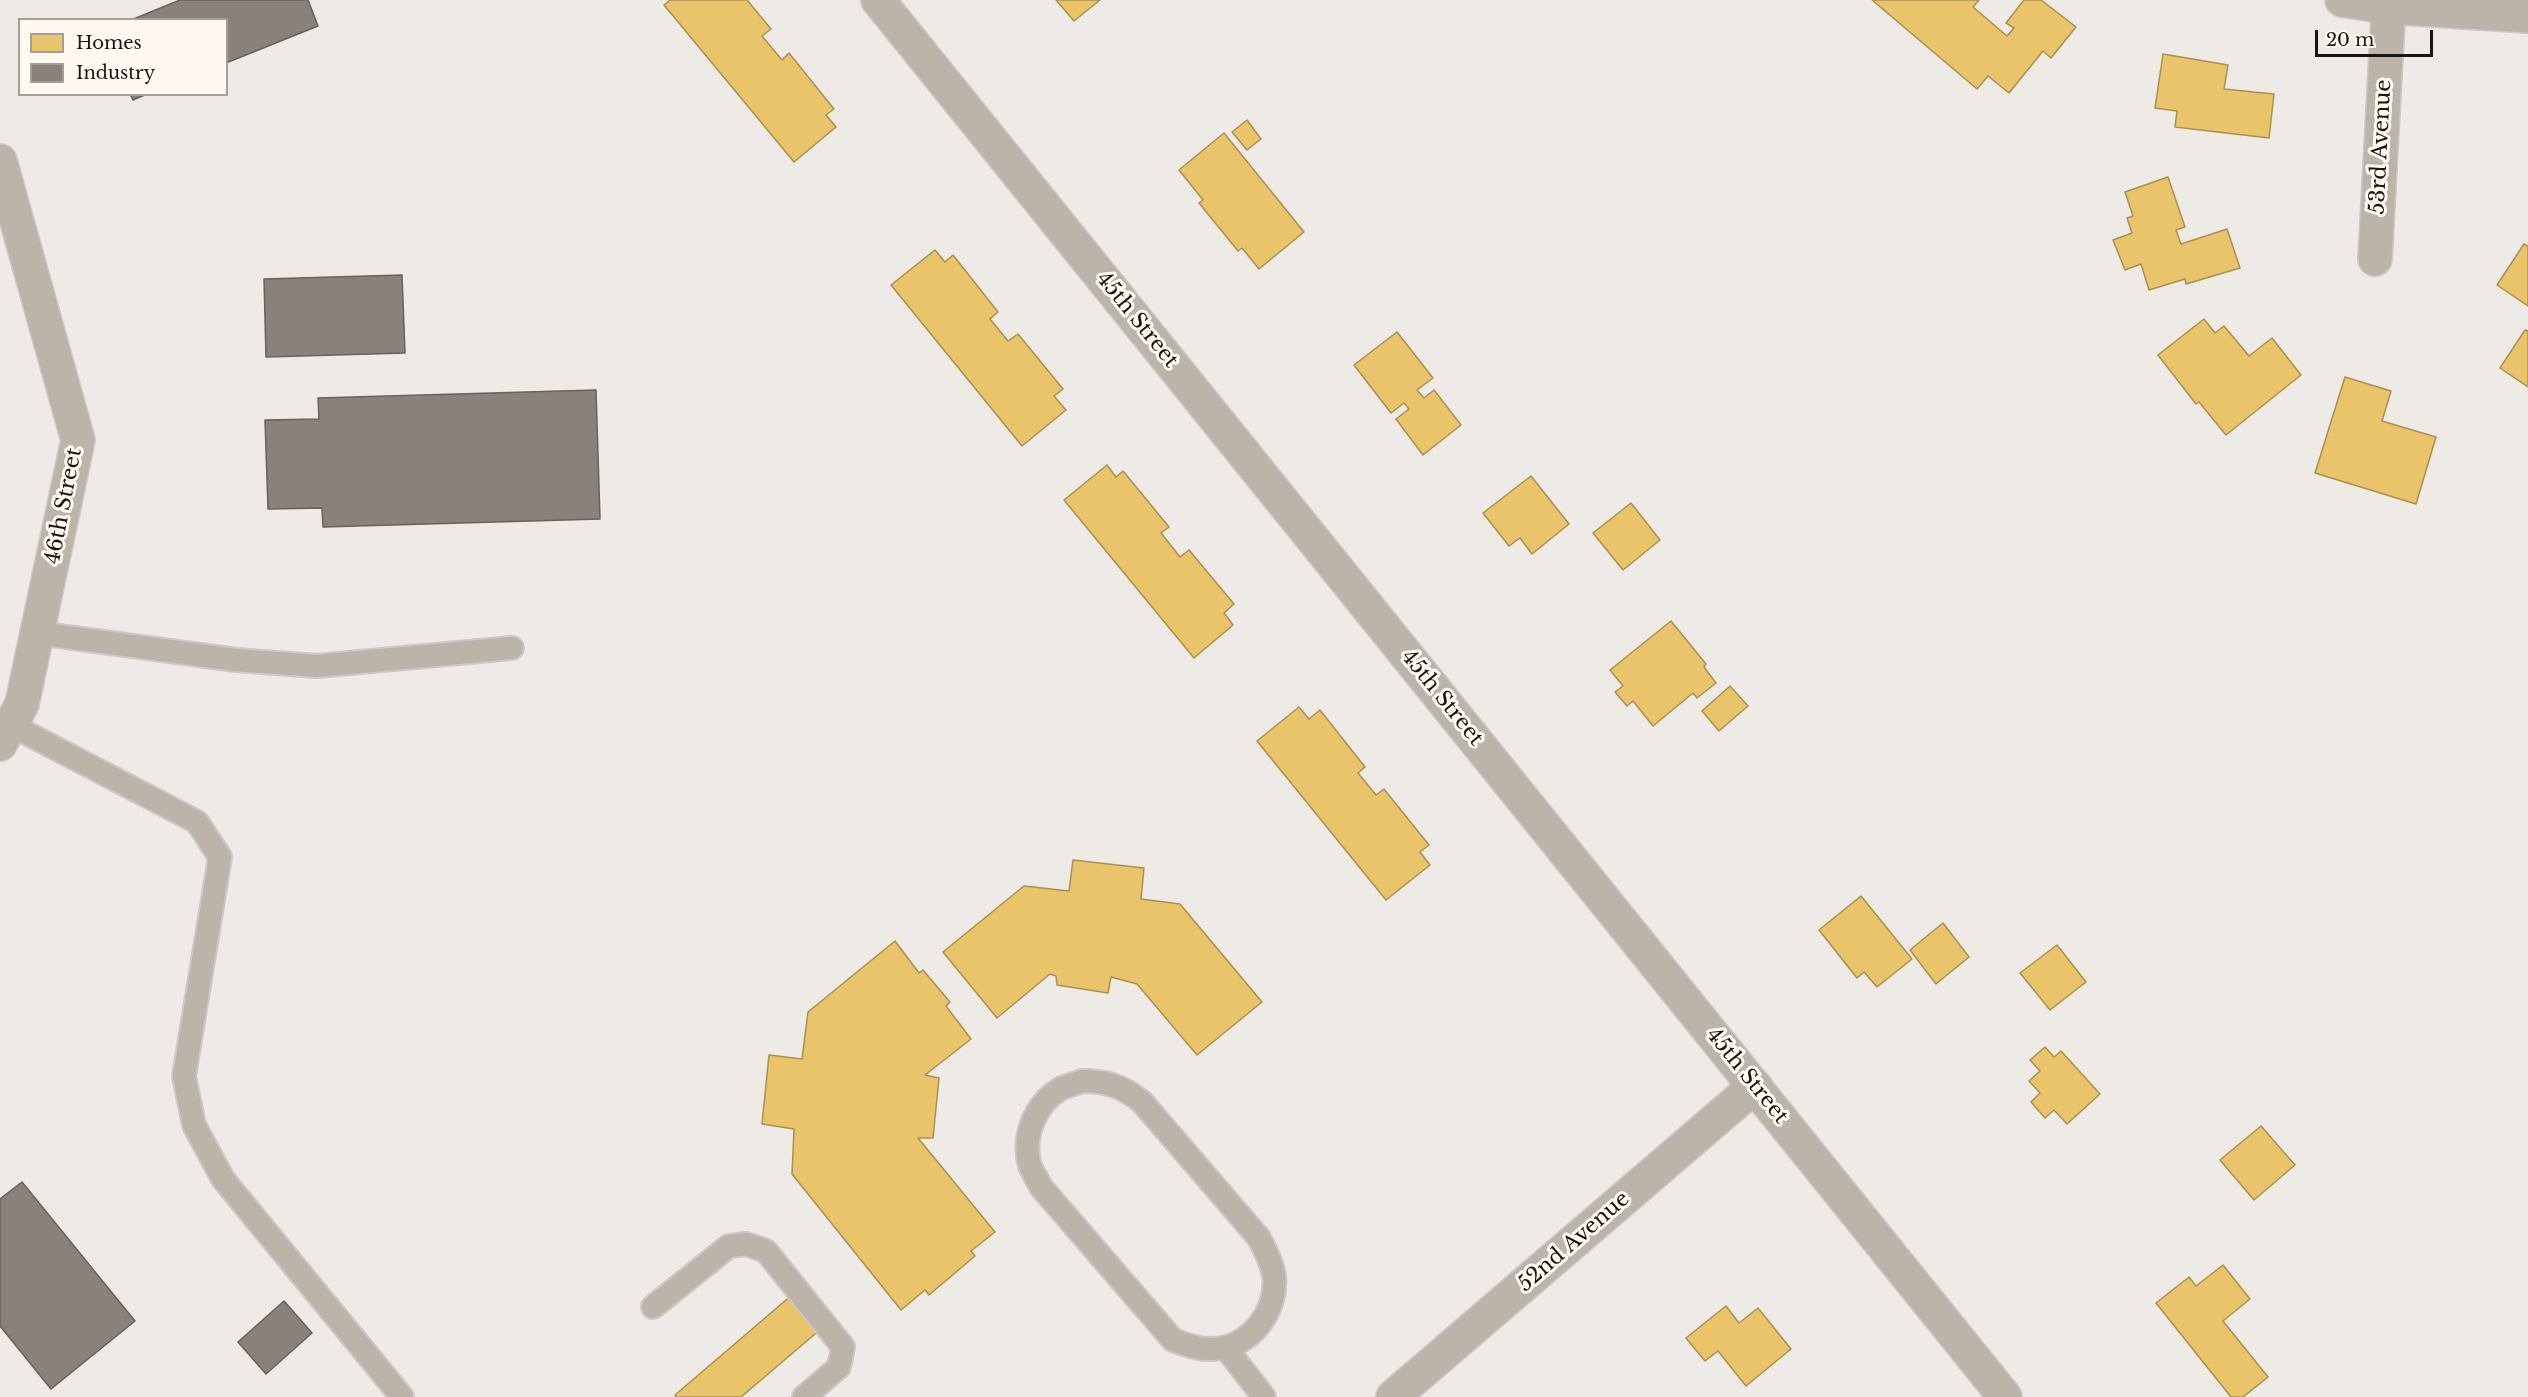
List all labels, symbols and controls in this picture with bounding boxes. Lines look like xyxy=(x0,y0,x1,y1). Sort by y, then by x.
legend xyxy=(18,18,228,96)
scale bar xyxy=(2318,18,2436,56)
text: 20 m xyxy=(2326,29,2374,51)
text: Homes xyxy=(76,32,142,54)
text: Industry xyxy=(76,62,155,84)
street label: 53rd Avenue xyxy=(2365,79,2397,215)
street label: 45th Street xyxy=(1091,267,1183,373)
street label: 46th Street xyxy=(40,446,88,566)
street label: 45th Street xyxy=(1396,645,1488,751)
street label: 45th Street xyxy=(1701,1023,1793,1129)
street label: 52nd Avenue xyxy=(1513,1187,1635,1297)

